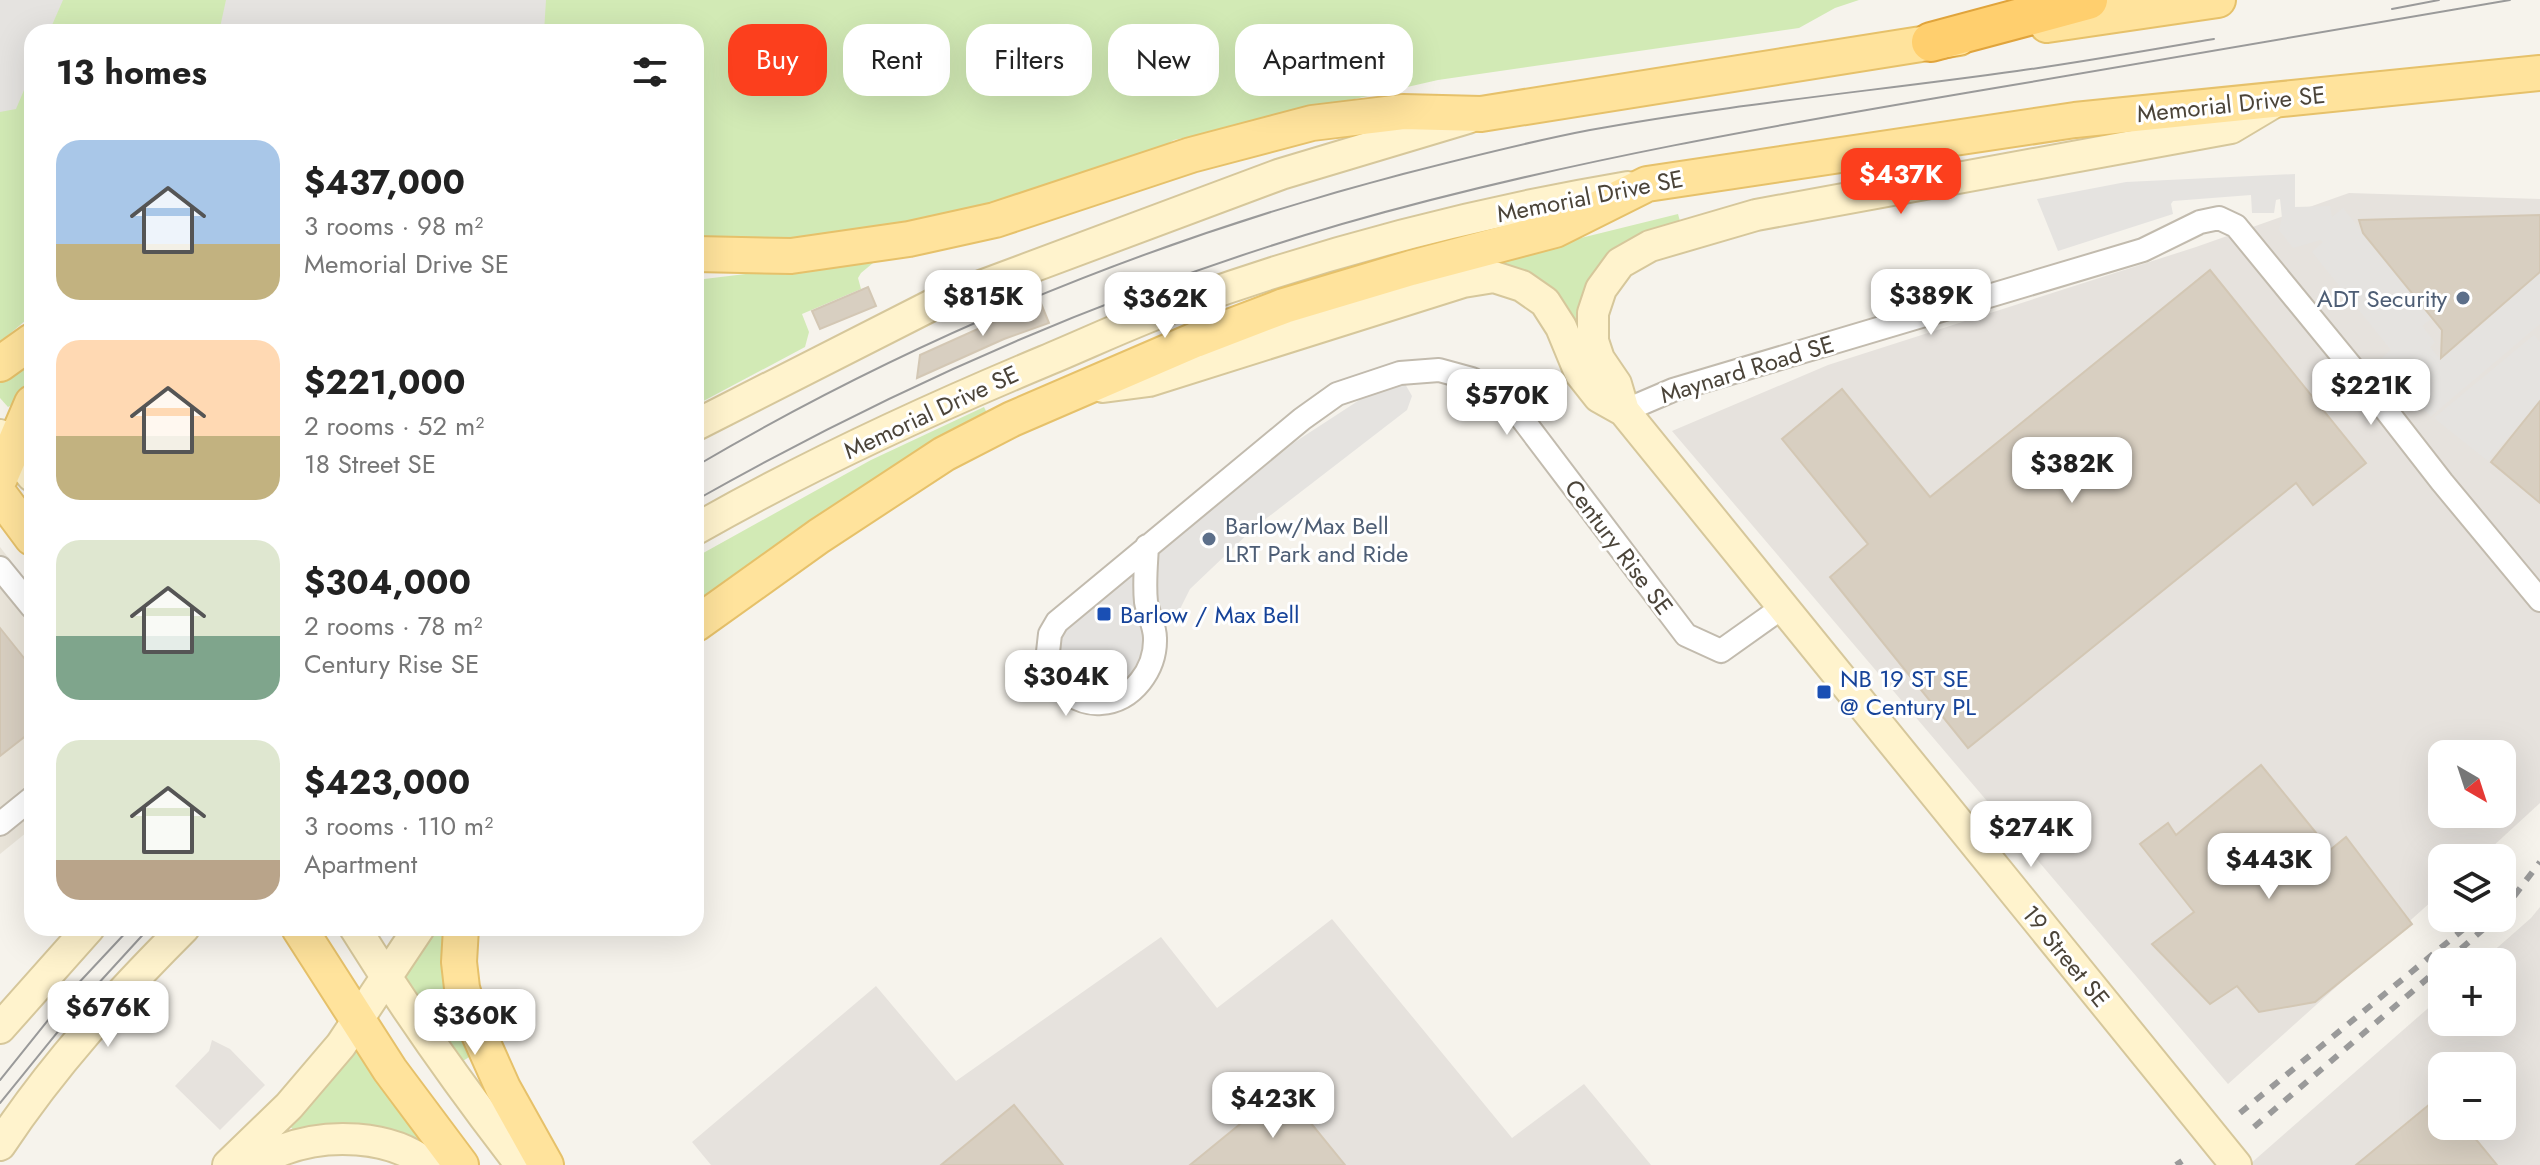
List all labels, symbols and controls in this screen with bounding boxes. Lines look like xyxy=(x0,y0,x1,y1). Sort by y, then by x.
chip: Buy xyxy=(728,24,827,96)
chip: Rent xyxy=(843,24,950,96)
chip: Filters xyxy=(966,24,1092,96)
chip: New xyxy=(1108,24,1219,96)
chip: Apartment xyxy=(1235,24,1413,96)
text: 13 homes xyxy=(56,48,207,97)
icon: filters xyxy=(628,50,672,94)
street label: Memorial Drive SE xyxy=(2135,77,2327,131)
pin: $437K xyxy=(1845,148,1957,216)
text: $437K xyxy=(1859,155,1943,193)
text: $437,000 xyxy=(304,158,465,207)
street label: Memorial Drive SE xyxy=(1494,161,1686,231)
icon: home xyxy=(120,172,216,268)
text: 3 rooms · 98 m² xyxy=(304,207,483,245)
text: Memorial Drive SE xyxy=(304,245,509,283)
pin: $389K xyxy=(1875,269,1987,337)
pin: $815K xyxy=(927,270,1039,338)
pin: $362K xyxy=(1109,272,1221,340)
text: $389K xyxy=(1889,276,1973,314)
text: $815K xyxy=(943,277,1023,315)
text: $362K xyxy=(1123,279,1207,317)
place label: ADT Security xyxy=(2317,281,2447,316)
marker: ADT Security xyxy=(2454,289,2472,307)
street label: Maynard Road SE xyxy=(1656,326,1838,412)
street label: Memorial Drive SE xyxy=(838,356,1024,468)
text: $221,000 xyxy=(304,358,466,407)
pin: $221K xyxy=(2315,359,2427,427)
text: $221K xyxy=(2330,366,2412,404)
pin: $570K xyxy=(1451,369,1563,437)
icon: home xyxy=(120,372,216,468)
text: $570K xyxy=(1465,376,1549,414)
text: 2 rooms · 52 m² xyxy=(304,407,484,445)
pin: $382K xyxy=(2016,437,2128,505)
text: $382K xyxy=(2030,444,2114,482)
text: 18 Street SE xyxy=(304,445,436,483)
street label: Century Rise SE xyxy=(1556,472,1682,622)
place label: Barlow/Max Bell LRT Park and Ride xyxy=(1225,508,1408,571)
marker: Barlow/Max Bell LRT Park and Ride xyxy=(1200,530,1218,548)
text: $304,000 xyxy=(304,558,471,607)
icon: home xyxy=(120,572,216,668)
place label: Barlow / Max Bell xyxy=(1120,597,1300,632)
marker: Barlow / Max Bell xyxy=(1095,605,1113,623)
text: 2 rooms · 78 m² xyxy=(304,607,483,645)
text: Century Rise SE xyxy=(304,645,479,683)
pin: $304K xyxy=(1010,650,1122,718)
text: $304K xyxy=(1023,657,1109,695)
place label: NB 19 ST SE @ Century PL xyxy=(1840,661,1976,724)
marker: NB 19 ST SE @ Century PL xyxy=(1815,683,1833,701)
north arrow xyxy=(2428,740,2516,828)
map controls xyxy=(2428,740,2516,1140)
text: $423,000 xyxy=(304,758,470,807)
icon: home xyxy=(120,772,216,868)
pin: $274K xyxy=(1975,801,2087,869)
text: 3 rooms · 110 m² xyxy=(304,807,493,845)
text: $274K xyxy=(1988,808,2074,846)
pin: $443K xyxy=(2213,833,2325,901)
text: $443K xyxy=(2226,840,2312,878)
button: layers xyxy=(2428,844,2516,932)
text: Apartment xyxy=(304,845,417,883)
street label: 19 Street SE xyxy=(2014,897,2118,1015)
button: + xyxy=(2428,948,2516,1036)
pin: $676K xyxy=(52,981,164,1049)
text: $676K xyxy=(66,988,150,1026)
pin: $360K xyxy=(419,989,531,1057)
text: $360K xyxy=(432,996,518,1034)
button: − xyxy=(2428,1052,2516,1140)
pin: $423K xyxy=(1217,1072,1329,1140)
text: $423K xyxy=(1230,1079,1316,1117)

